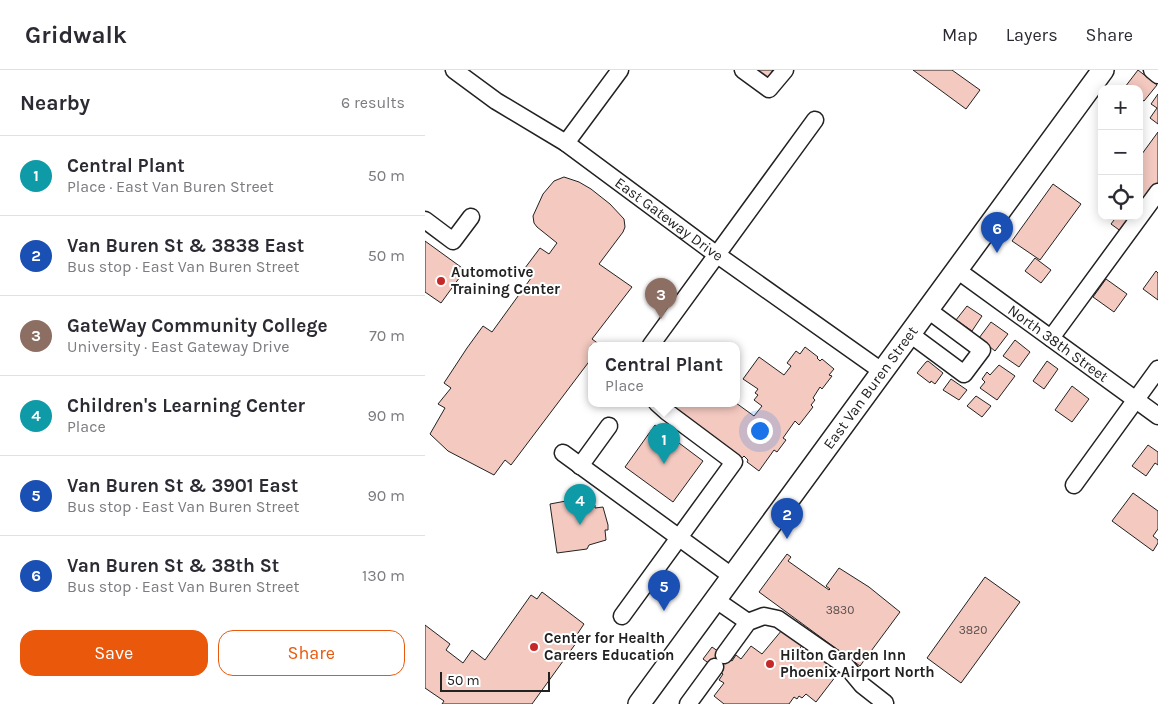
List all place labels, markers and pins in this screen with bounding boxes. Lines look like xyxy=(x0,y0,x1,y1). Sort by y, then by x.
pin: 6 xyxy=(981,212,1013,253)
place label: Automotive Training Center xyxy=(451,263,560,298)
marker: Automotive Training Center xyxy=(435,275,447,287)
pin: 3 xyxy=(645,278,677,319)
pin: 1 xyxy=(648,423,680,464)
pin: 4 xyxy=(564,484,596,525)
pin: 2 xyxy=(771,498,803,539)
pin: 5 xyxy=(648,570,680,611)
place label: Center for Health Careers Education xyxy=(544,629,674,664)
marker: Center for Health Careers Education xyxy=(528,641,540,653)
place label: Hilton Garden Inn Phoenix Airport North xyxy=(780,646,935,681)
marker: Hilton Garden Inn Phoenix Airport North xyxy=(764,658,776,670)

